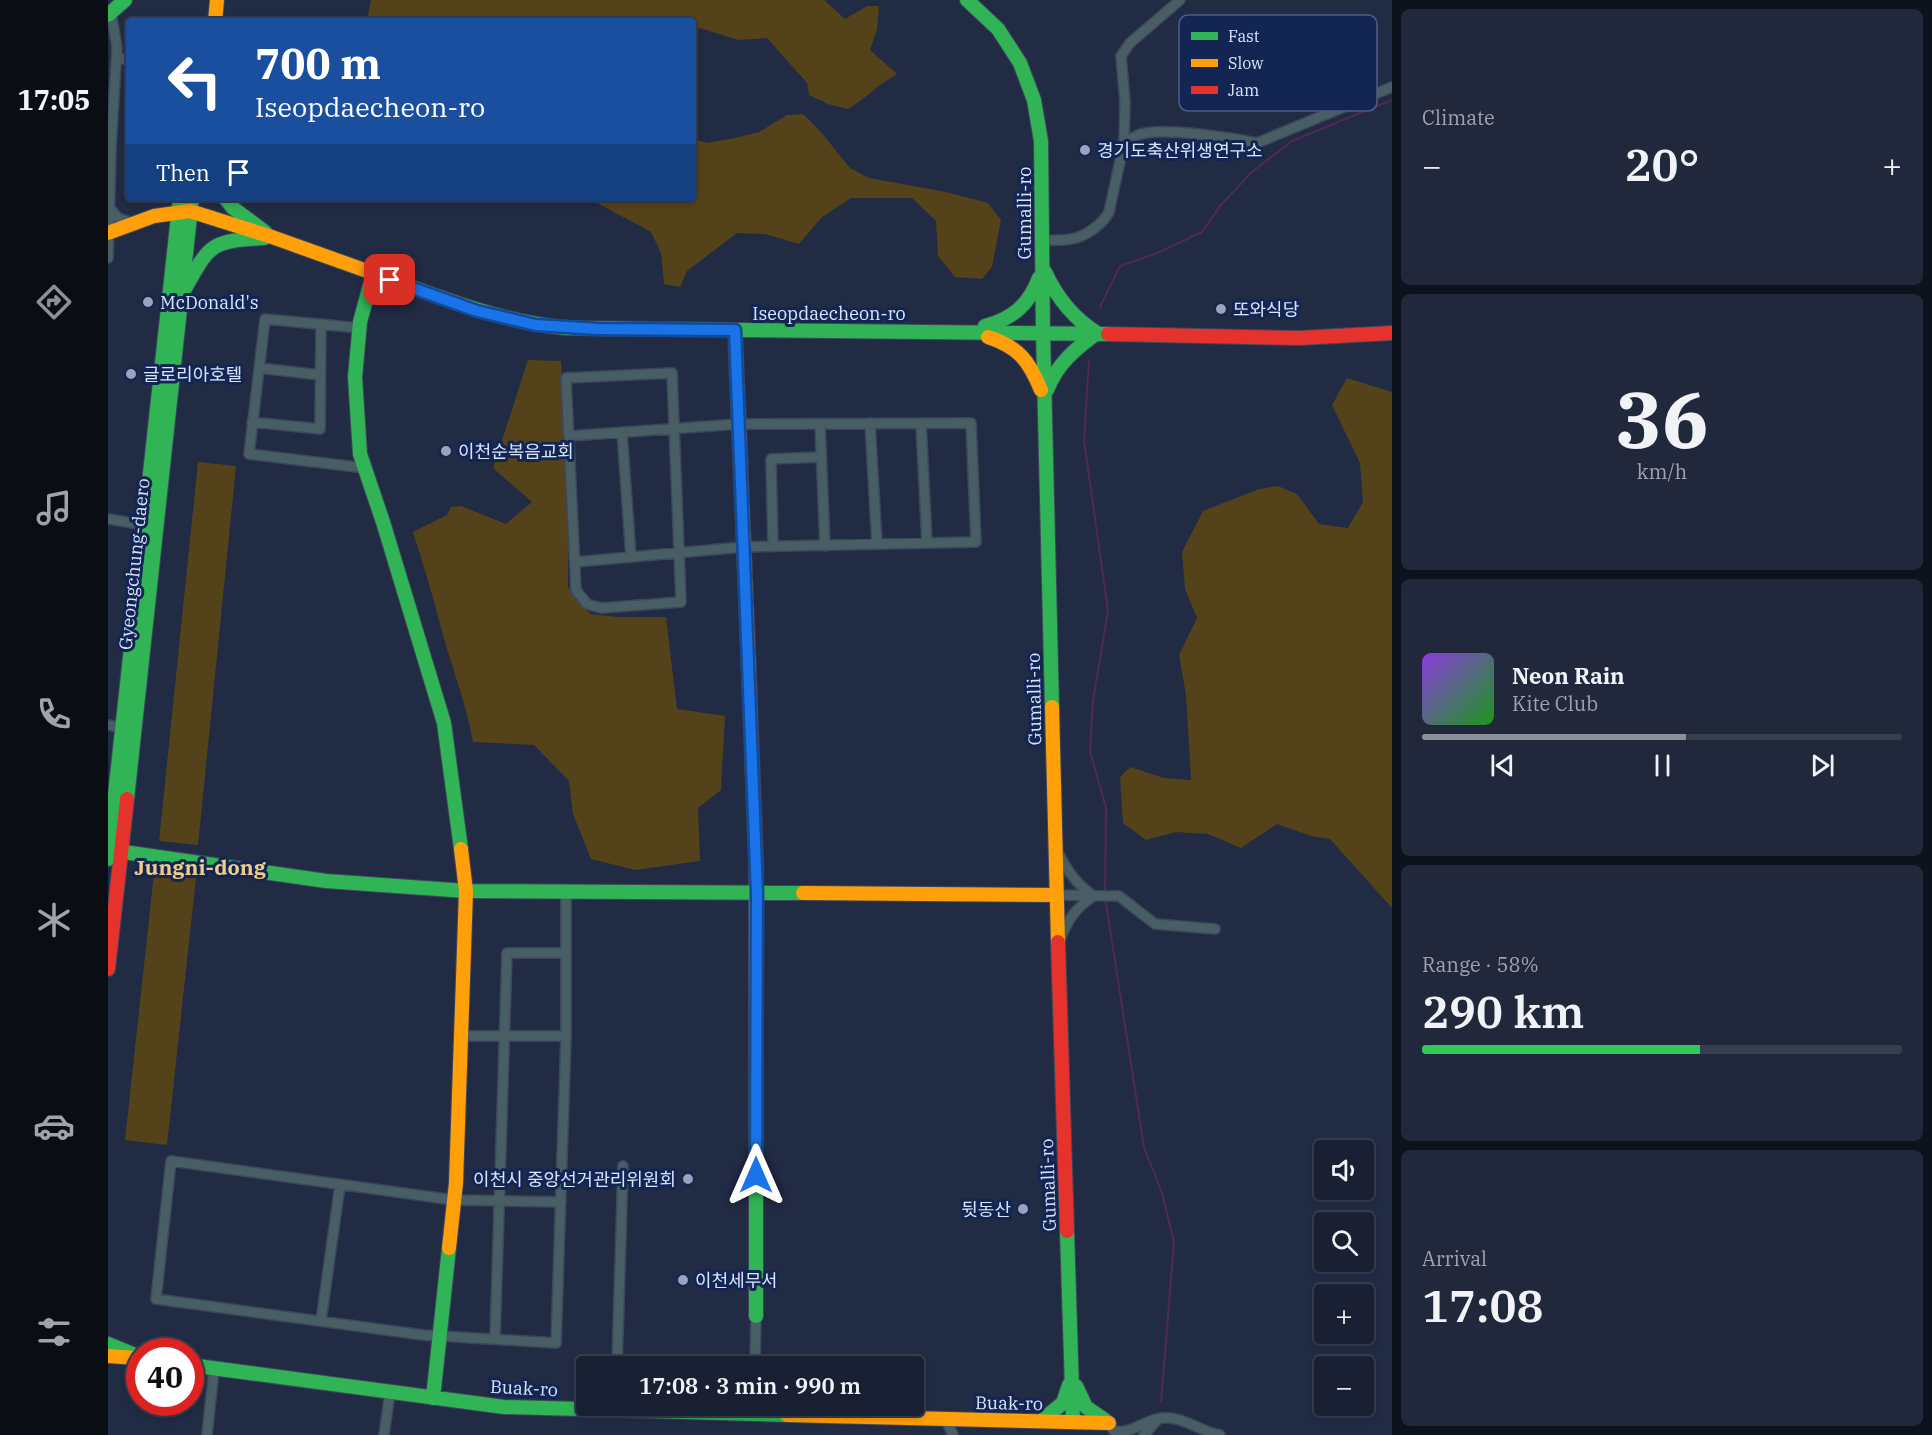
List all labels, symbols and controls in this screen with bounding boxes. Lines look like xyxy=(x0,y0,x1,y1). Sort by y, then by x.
legend xyxy=(1179,15,1377,111)
text: Fast xyxy=(1228,26,1260,46)
text: 700 m xyxy=(255,36,381,91)
icon: left xyxy=(156,42,234,120)
text: Slow xyxy=(1228,53,1264,73)
text: Jam xyxy=(1228,80,1259,100)
text: 17:05 xyxy=(18,82,90,117)
text: Iseopdaecheon-ro xyxy=(255,89,485,124)
text: Climate xyxy=(1422,104,1495,131)
text: 20° xyxy=(1624,135,1700,193)
place label: 경기도축산위생연구소 xyxy=(1097,139,1263,162)
marker: 경기도축산위생연구소 xyxy=(1078,143,1092,157)
text: − xyxy=(1422,144,1442,187)
text: + xyxy=(1882,144,1902,187)
icon: arrive xyxy=(222,156,255,189)
text: Then xyxy=(156,158,210,187)
street label: Gumalli-ro xyxy=(1013,167,1036,259)
pin xyxy=(364,254,415,305)
icon: arrive xyxy=(373,263,406,296)
icon: directions xyxy=(33,281,75,323)
place label: McDonald's xyxy=(160,291,259,314)
marker: McDonald's xyxy=(141,295,155,309)
place label: 또와식당 xyxy=(1233,298,1299,321)
street label: Iseopdaecheon-ro xyxy=(752,302,906,325)
marker: 또와식당 xyxy=(1214,302,1228,316)
place label: 글로리아호텔 xyxy=(143,363,242,386)
marker: 글로리아호텔 xyxy=(124,367,138,381)
text: 36 xyxy=(1615,368,1709,469)
place label: 이천순복음교회 xyxy=(458,440,574,463)
marker: 이천순복음교회 xyxy=(439,444,453,458)
text: km/h xyxy=(1637,458,1687,485)
street label: Gyeongchung-daero xyxy=(114,477,154,651)
icon: music xyxy=(33,487,75,529)
street label: Gumalli-ro xyxy=(1022,652,1046,746)
text: Neon Rain xyxy=(1512,661,1625,690)
text: Kite Club xyxy=(1512,690,1598,717)
icon: phone xyxy=(33,693,75,735)
icon: previous xyxy=(1486,749,1519,782)
icon: pause xyxy=(1646,749,1679,782)
icon: next xyxy=(1806,749,1839,782)
district label: Jungni-dong xyxy=(134,853,267,881)
icon: climate xyxy=(33,899,75,941)
text: Range · 58% xyxy=(1422,951,1539,978)
text: 290 km xyxy=(1422,982,1584,1040)
icon: car xyxy=(33,1105,75,1147)
street label: Gumalli-ro xyxy=(1035,1138,1061,1232)
map controls xyxy=(1314,1140,1374,1416)
button: sound xyxy=(1314,1140,1374,1200)
position arrow xyxy=(724,1143,788,1207)
place label: 이천시 중앙선거관리위원회 xyxy=(473,1168,676,1191)
marker: 이천시 중앙선거관리위원회 xyxy=(681,1172,695,1186)
place label: 뒷동산 xyxy=(961,1198,1011,1221)
marker: 뒷동산 xyxy=(1016,1202,1030,1216)
button: search xyxy=(1314,1212,1374,1272)
text: Arrival xyxy=(1422,1245,1487,1272)
place label: 이천세무서 xyxy=(695,1269,778,1292)
marker: 이천세무서 xyxy=(676,1273,690,1287)
text: 17:08 xyxy=(1422,1276,1543,1334)
button: + xyxy=(1314,1284,1374,1344)
icon: filters xyxy=(33,1311,75,1353)
speed limit sign: 40 xyxy=(126,1338,204,1416)
button: − xyxy=(1314,1356,1374,1416)
text: 17:08 · 3 min · 990 m xyxy=(639,1371,861,1400)
street label: Buak-ro xyxy=(489,1375,559,1401)
street label: Buak-ro xyxy=(975,1391,1043,1415)

